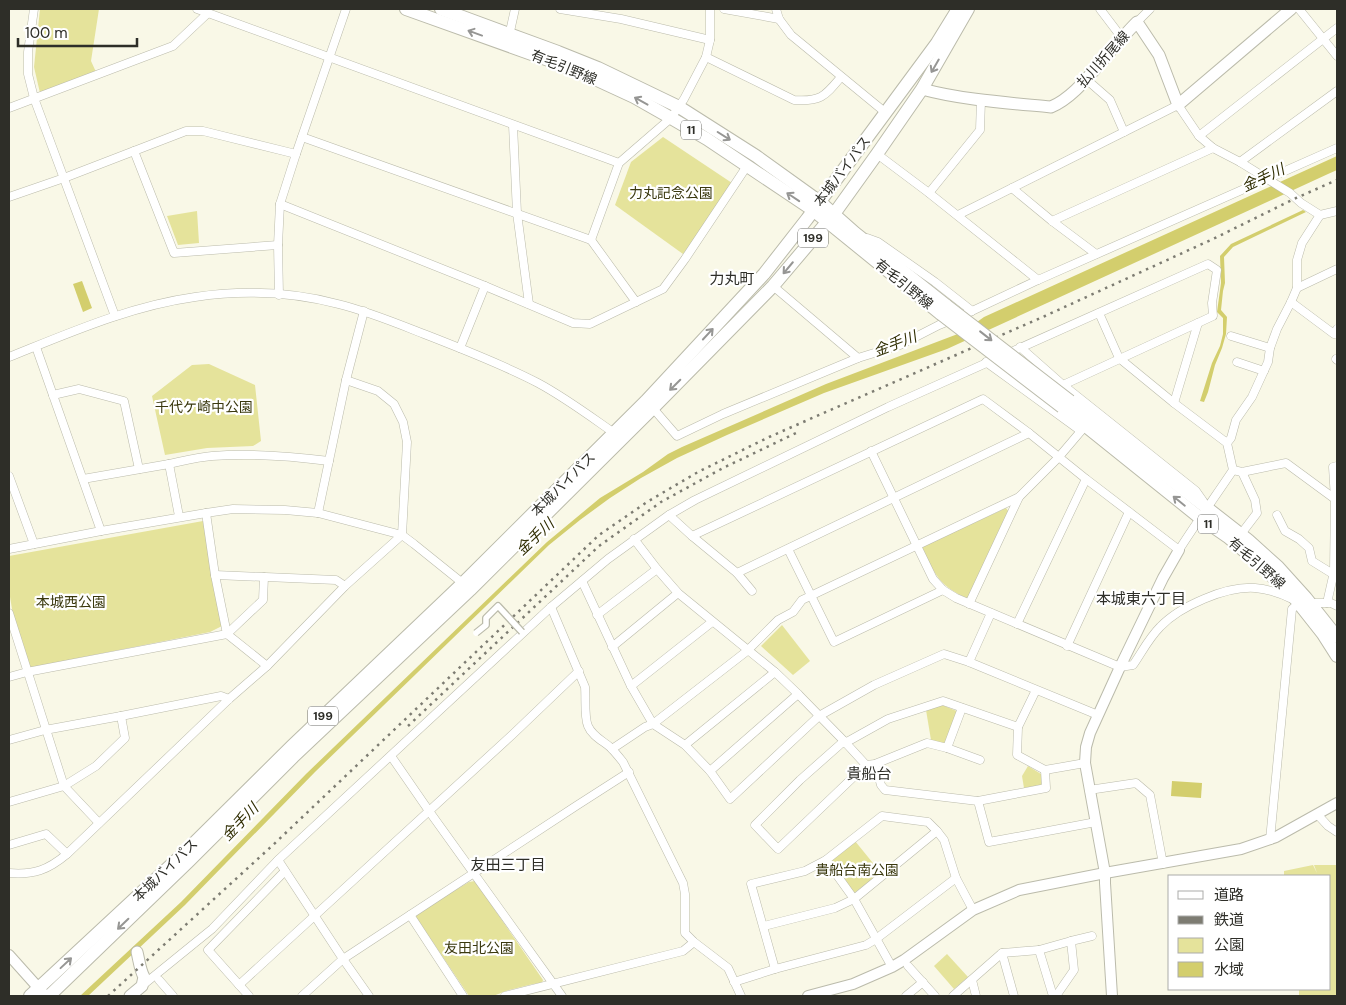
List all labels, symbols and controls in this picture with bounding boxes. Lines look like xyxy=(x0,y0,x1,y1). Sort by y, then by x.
scale bar xyxy=(18,15,136,47)
text: 100 m xyxy=(25,23,68,43)
street label: 払川折尾線 xyxy=(1073,27,1133,91)
one-way arrow xyxy=(467,28,483,38)
street label: 有毛引野線 xyxy=(528,46,600,88)
one-way arrow xyxy=(930,59,940,73)
one-way arrow xyxy=(635,96,649,106)
road number: 11 xyxy=(681,120,701,140)
one-way arrow xyxy=(717,131,731,141)
street label: 本城バイパス xyxy=(810,132,874,210)
water label: 金手川 xyxy=(1238,159,1289,197)
park label: 力丸記念公園 xyxy=(629,184,713,202)
one-way arrow xyxy=(787,192,801,202)
road number: 199 xyxy=(798,228,828,248)
street label: 有毛引野線 xyxy=(871,255,937,313)
one-way arrow xyxy=(783,261,794,274)
district label: 力丸町 xyxy=(709,269,755,289)
water label: 金手川 xyxy=(870,326,921,361)
one-way arrow xyxy=(702,328,714,340)
one-way arrow xyxy=(979,330,992,341)
one-way arrow xyxy=(669,379,682,391)
park label: 千代ケ崎中公園 xyxy=(155,398,253,416)
street label: 本城バイパス xyxy=(527,448,599,520)
one-way arrow xyxy=(1173,496,1186,507)
water label: 金手川 xyxy=(512,513,560,560)
road number: 11 xyxy=(1198,514,1218,534)
street label: 有毛引野線 xyxy=(1225,533,1289,593)
district label: 本城東六丁目 xyxy=(1096,589,1186,609)
park label: 本城西公園 xyxy=(36,593,106,611)
road number: 199 xyxy=(308,706,338,726)
district label: 貴船台 xyxy=(846,764,892,784)
water label: 金手川 xyxy=(217,797,264,845)
street label: 本城バイパス xyxy=(129,834,201,906)
district label: 友田三丁目 xyxy=(470,855,546,875)
park label: 貴船台南公園 xyxy=(815,861,899,879)
legend xyxy=(1168,875,1331,990)
text: 道路 xyxy=(1214,885,1244,905)
text: 鉄道 xyxy=(1214,910,1244,930)
one-way arrow xyxy=(117,918,130,930)
text: 公園 xyxy=(1214,935,1244,955)
park label: 友田北公園 xyxy=(444,939,514,957)
one-way arrow xyxy=(60,957,73,969)
text: 水域 xyxy=(1214,960,1244,980)

